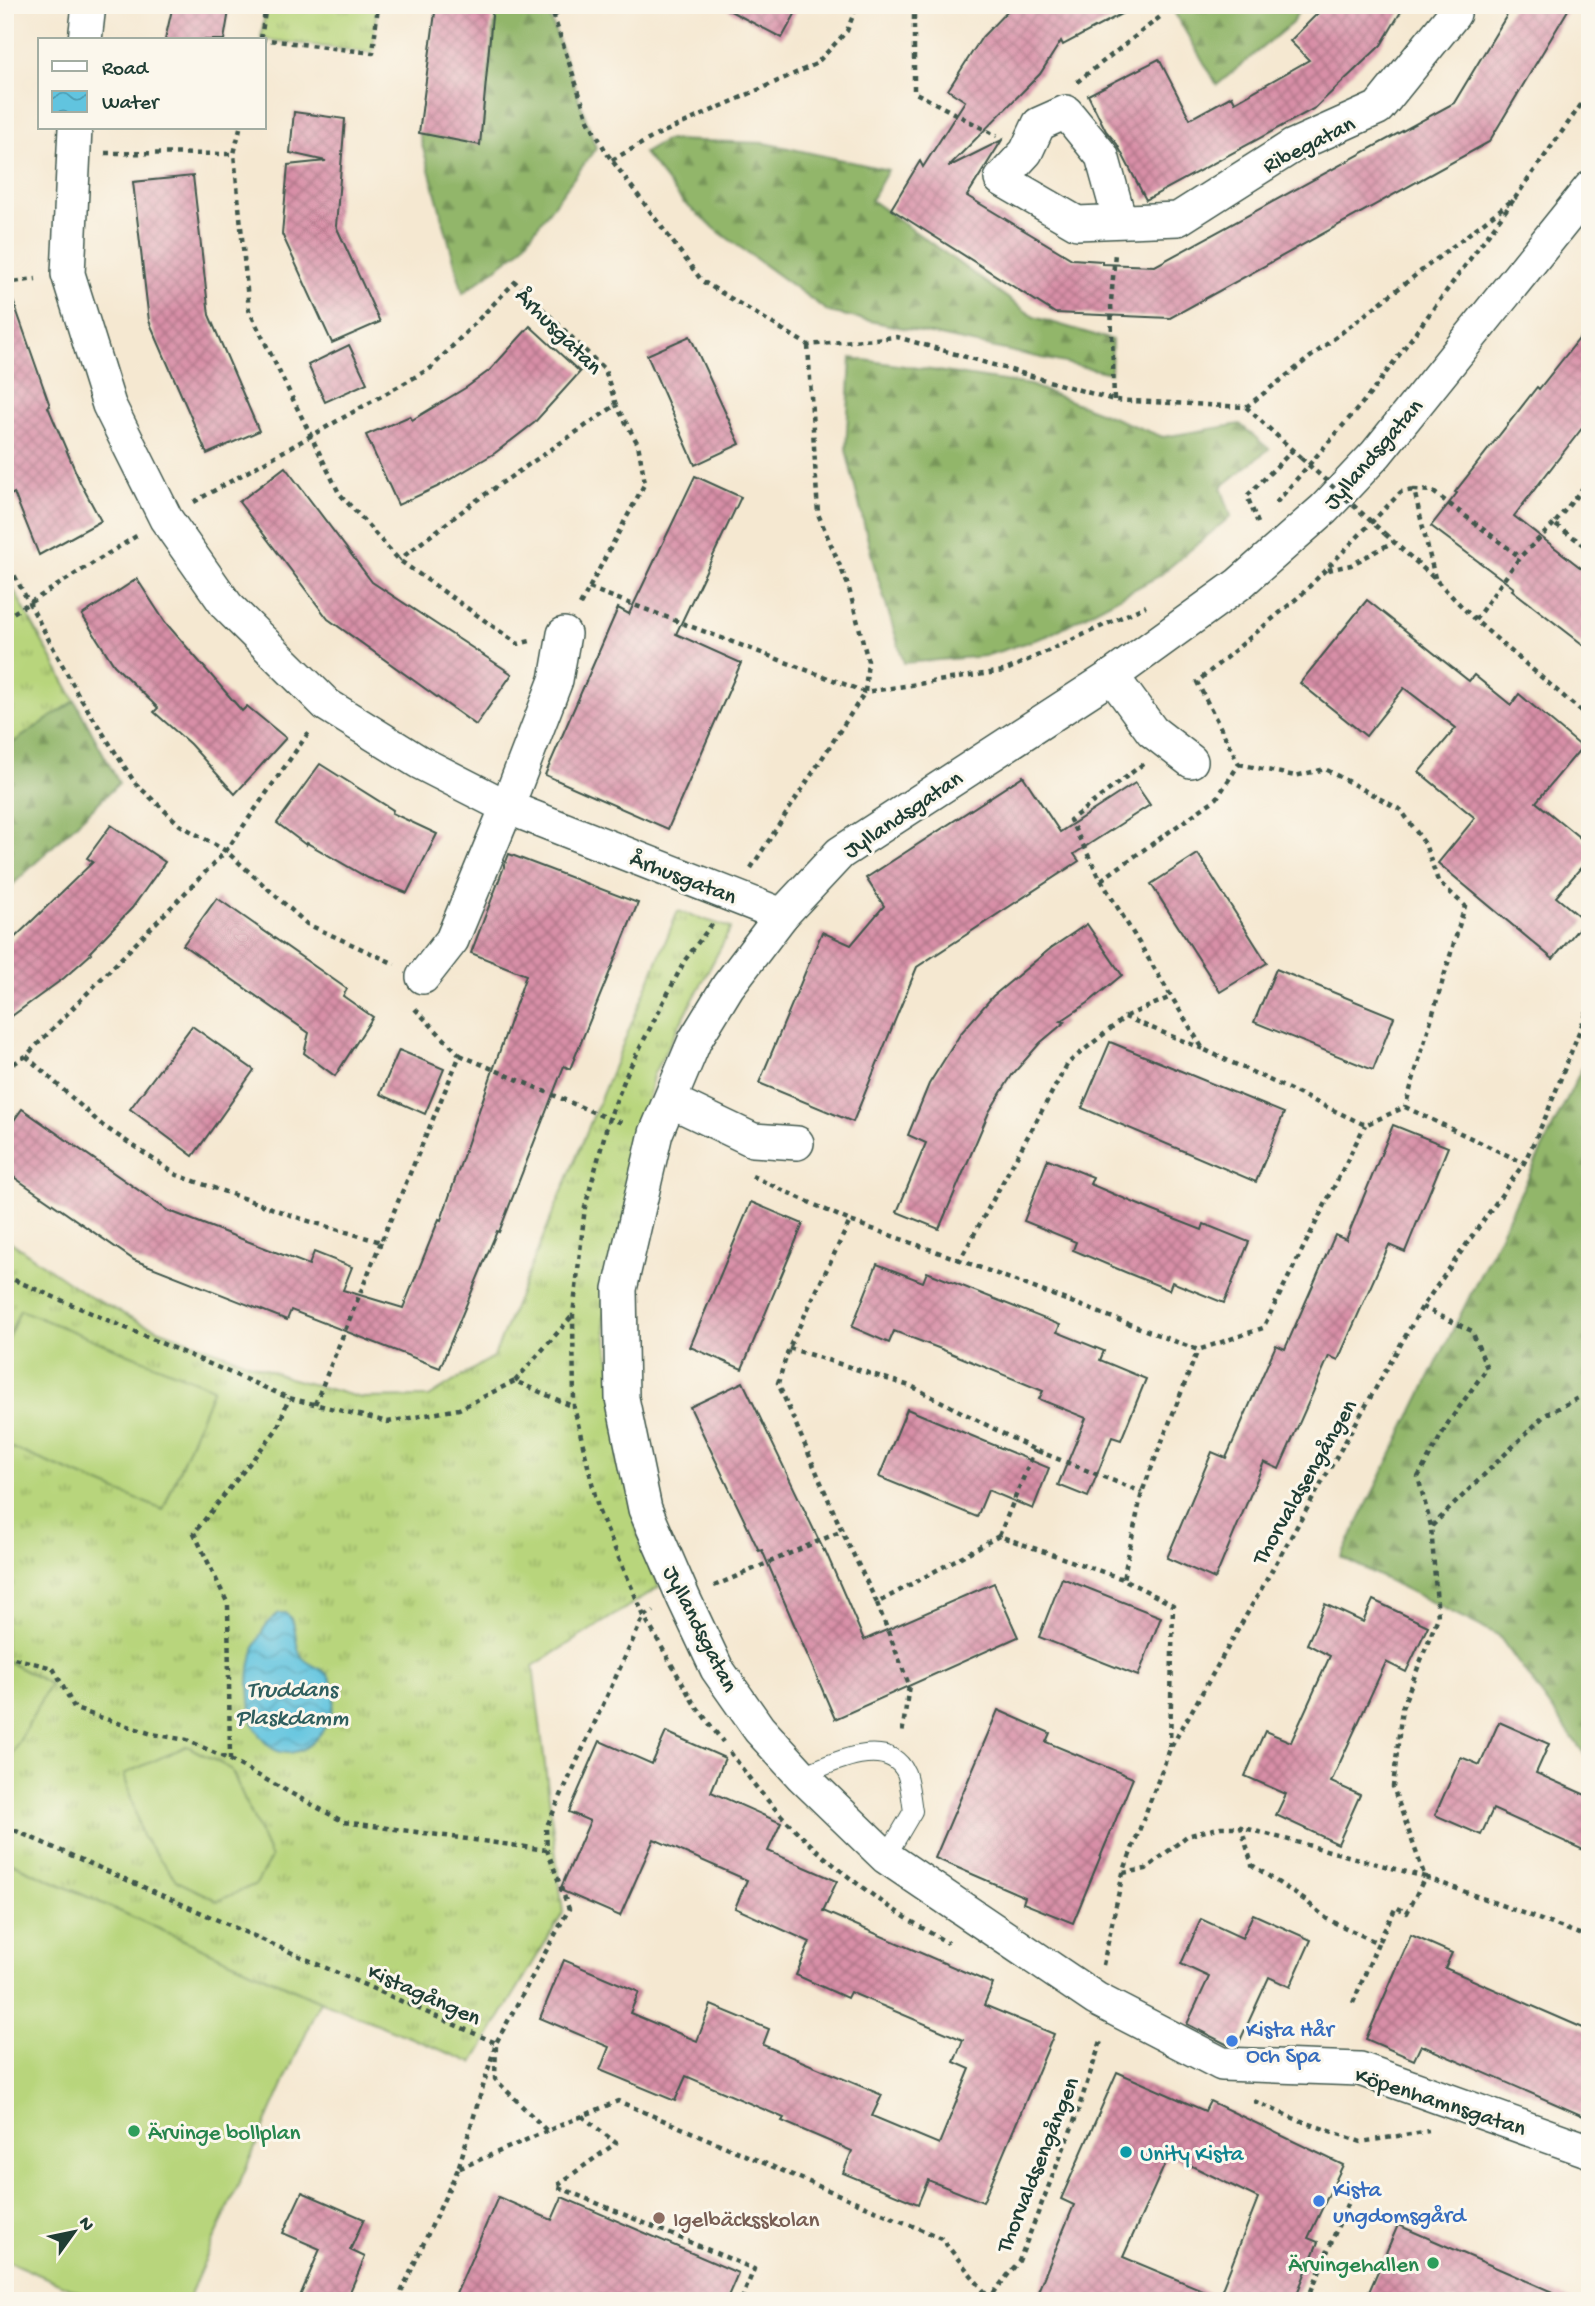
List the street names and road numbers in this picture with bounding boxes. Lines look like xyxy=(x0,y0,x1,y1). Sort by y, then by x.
street label: Ribegatan xyxy=(1259,111,1360,181)
street label: Århusgatan xyxy=(508,283,608,382)
street label: Jyllandsgatan xyxy=(1319,394,1430,516)
street label: Jyllandsgatan xyxy=(839,766,969,866)
street label: Århusgatan xyxy=(626,846,740,912)
street label: Thorvaldsengången xyxy=(1247,1395,1364,1572)
street label: Jyllandsgatan xyxy=(655,1562,742,1697)
street label: Kistagången xyxy=(363,1959,484,2033)
street label: Köpenhamnsgatan xyxy=(1351,2063,1529,2144)
street label: Thorvaldsengången xyxy=(991,2074,1087,2259)

